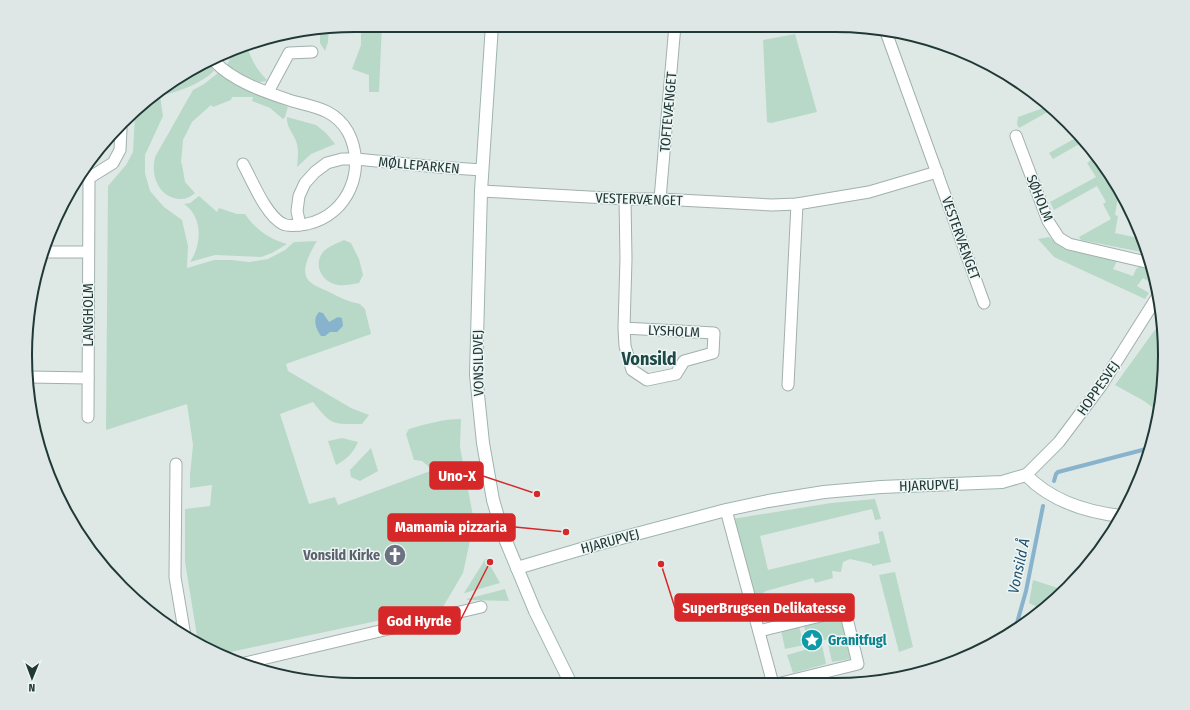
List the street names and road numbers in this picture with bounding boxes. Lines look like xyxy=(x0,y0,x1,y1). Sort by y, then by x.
street label: TOFTEVÆNGET xyxy=(657,71,681,153)
street label: MØLLEPARKEN xyxy=(378,153,460,178)
street label: SØHOLM xyxy=(1022,172,1057,224)
street label: VESTERVÆNGET xyxy=(595,189,683,210)
street label: VESTERVÆNGET xyxy=(938,194,984,283)
street label: LANGHOLM xyxy=(80,283,97,347)
street label: LYSHOLM xyxy=(648,322,700,341)
street label: VONSILDVEJ xyxy=(469,330,488,396)
street label: HOPPESVEJ xyxy=(1074,358,1123,419)
street label: HJARUPVEJ xyxy=(899,476,959,495)
street label: HJARUPVEJ xyxy=(579,526,641,557)

